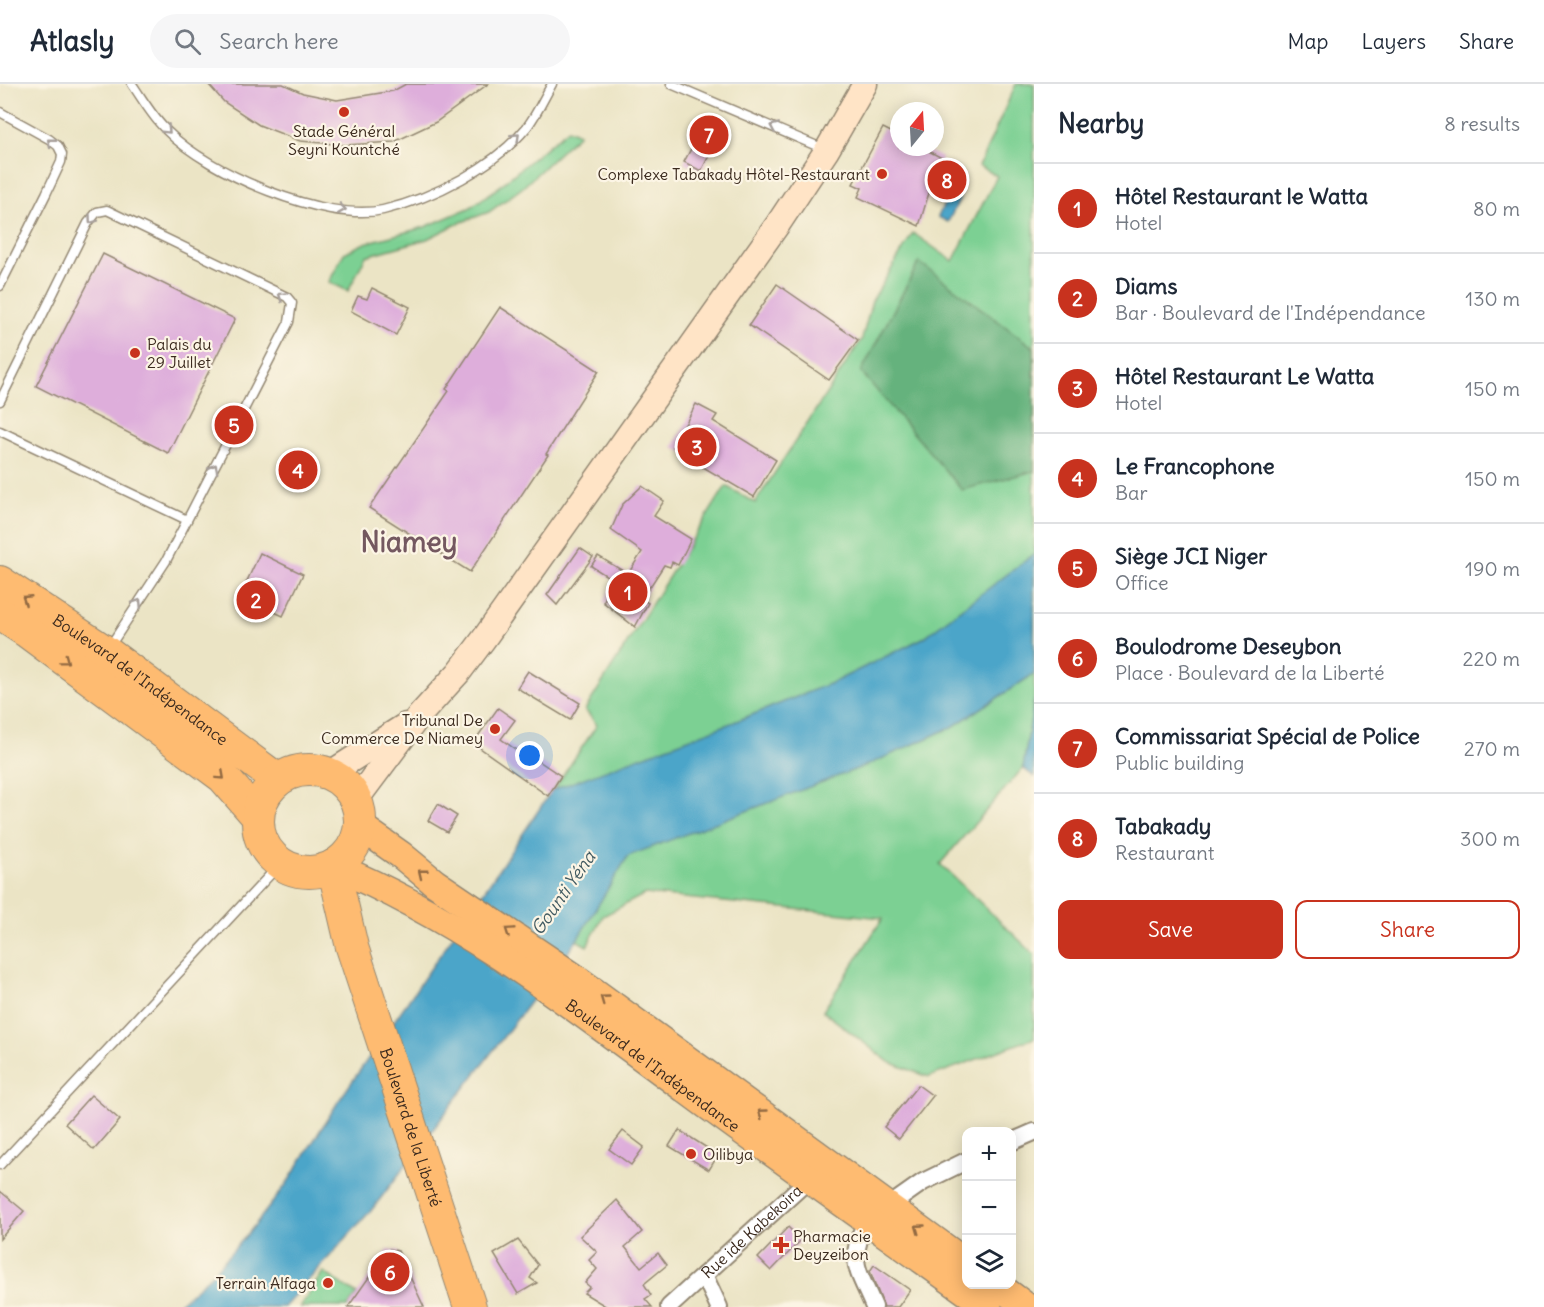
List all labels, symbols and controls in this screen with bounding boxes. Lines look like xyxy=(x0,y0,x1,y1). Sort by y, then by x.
search box xyxy=(150,14,570,68)
text: Atlasly xyxy=(30,23,114,59)
icon: search xyxy=(171,25,204,58)
text: Search here xyxy=(219,27,339,55)
text: Map xyxy=(1288,28,1328,55)
text: Layers xyxy=(1361,28,1426,55)
text: Share xyxy=(1459,28,1514,55)
north arrow xyxy=(890,102,944,156)
marker: Stade Général Seyni Kountché xyxy=(337,105,351,119)
text: Nearby xyxy=(1058,107,1144,140)
text: 8 results xyxy=(1444,111,1520,136)
pin: 7 xyxy=(690,112,728,158)
place label: Stade Général Seyni Kountché xyxy=(288,121,400,159)
one-way arrow xyxy=(769,122,780,134)
one-way arrow xyxy=(160,124,171,134)
one-way arrow xyxy=(509,133,519,144)
one-way arrow xyxy=(47,138,58,149)
pin: 8 xyxy=(928,158,966,202)
place label: Complexe Tabakady Hôtel-Restaurant xyxy=(597,164,871,184)
marker: Complexe Tabakady Hôtel-Restaurant xyxy=(875,167,889,181)
text: Hôtel Restaurant le Watta xyxy=(1115,182,1368,210)
text: 1 xyxy=(1074,196,1081,221)
text: 80 m xyxy=(1473,196,1520,221)
one-way arrow xyxy=(336,202,346,215)
text: Hotel xyxy=(1115,210,1162,235)
one-way arrow xyxy=(88,213,99,224)
text: Diams xyxy=(1115,272,1177,300)
text: 2 xyxy=(1072,286,1083,311)
text: 130 m xyxy=(1465,286,1520,311)
one-way arrow xyxy=(278,293,289,304)
text: Bar · Boulevard de l'Indépendance xyxy=(1115,300,1426,325)
place label: Palais du 29 Juillet xyxy=(147,334,212,372)
marker: Palais du 29 Juillet xyxy=(128,346,142,360)
text: Hôtel Restaurant Le Watta xyxy=(1115,362,1374,390)
text: 3 xyxy=(1072,376,1083,401)
text: 150 m xyxy=(1465,376,1520,401)
text: Hotel xyxy=(1115,390,1162,415)
pin: 5 xyxy=(214,402,254,448)
pin: 3 xyxy=(678,424,716,470)
pin: 4 xyxy=(278,448,318,492)
text: Le Francophone xyxy=(1115,452,1275,480)
one-way arrow xyxy=(207,464,218,474)
text: 4 xyxy=(1072,466,1083,491)
text: 150 m xyxy=(1465,466,1520,491)
text: Bar xyxy=(1115,480,1148,505)
district label: Niamey xyxy=(360,524,458,560)
text: Siège JCI Niger xyxy=(1115,542,1267,570)
text: 5 xyxy=(1072,556,1083,581)
text: 190 m xyxy=(1465,556,1520,581)
pin: 1 xyxy=(608,570,648,614)
text: Office xyxy=(1115,570,1169,595)
pin: 2 xyxy=(236,578,276,622)
one-way arrow xyxy=(22,595,32,607)
one-way arrow xyxy=(131,599,143,609)
street label: Boulevard de l'Indépendance xyxy=(49,610,232,749)
text: Boulodrome Deseybon xyxy=(1115,632,1341,660)
text: 6 xyxy=(1072,646,1083,671)
text: 220 m xyxy=(1463,646,1520,671)
one-way arrow xyxy=(58,652,69,663)
text: Place · Boulevard de la Liberté xyxy=(1115,660,1385,685)
place label: Tribunal De Commerce De Niamey xyxy=(321,710,483,748)
marker: Tribunal De Commerce De Niamey xyxy=(488,722,502,736)
text: Commissariat Spécial de Police xyxy=(1115,722,1420,750)
text: 7 xyxy=(1073,736,1082,761)
text: 270 m xyxy=(1464,736,1520,761)
your location xyxy=(515,741,544,770)
text: Public building xyxy=(1115,750,1244,775)
one-way arrow xyxy=(214,769,225,780)
text: Tabakady xyxy=(1115,812,1211,840)
text: 8 xyxy=(1072,826,1083,851)
text: 300 m xyxy=(1460,826,1520,851)
text: Restaurant xyxy=(1115,840,1214,865)
water label: Gounti Yéna xyxy=(526,845,601,939)
one-way arrow xyxy=(418,869,429,880)
button: Save xyxy=(1058,900,1283,959)
button: Share xyxy=(1295,900,1520,959)
one-way arrow xyxy=(505,927,516,938)
street label: Boulevard de l'Indépendance xyxy=(562,995,744,1136)
one-way arrow xyxy=(600,995,611,1006)
street label: Boulevard de la Liberté xyxy=(376,1045,446,1209)
one-way arrow xyxy=(757,1110,768,1121)
map controls xyxy=(962,1127,1016,1289)
button: + xyxy=(962,1127,1016,1181)
place label: Oilibya xyxy=(703,1144,753,1164)
marker: Oilibya xyxy=(684,1147,698,1161)
street label: Rue ide Kabekoira xyxy=(697,1180,806,1283)
button: − xyxy=(962,1181,1016,1235)
one-way arrow xyxy=(915,1225,926,1236)
place label: Pharmacie Deyzeibon xyxy=(793,1226,871,1264)
button: layers xyxy=(962,1235,1016,1289)
marker: Pharmacie Deyzeibon xyxy=(774,1238,788,1252)
pin: 6 xyxy=(370,1250,410,1294)
place label: Terrain Alfaga xyxy=(215,1273,316,1293)
marker: Terrain Alfaga xyxy=(321,1276,335,1290)

